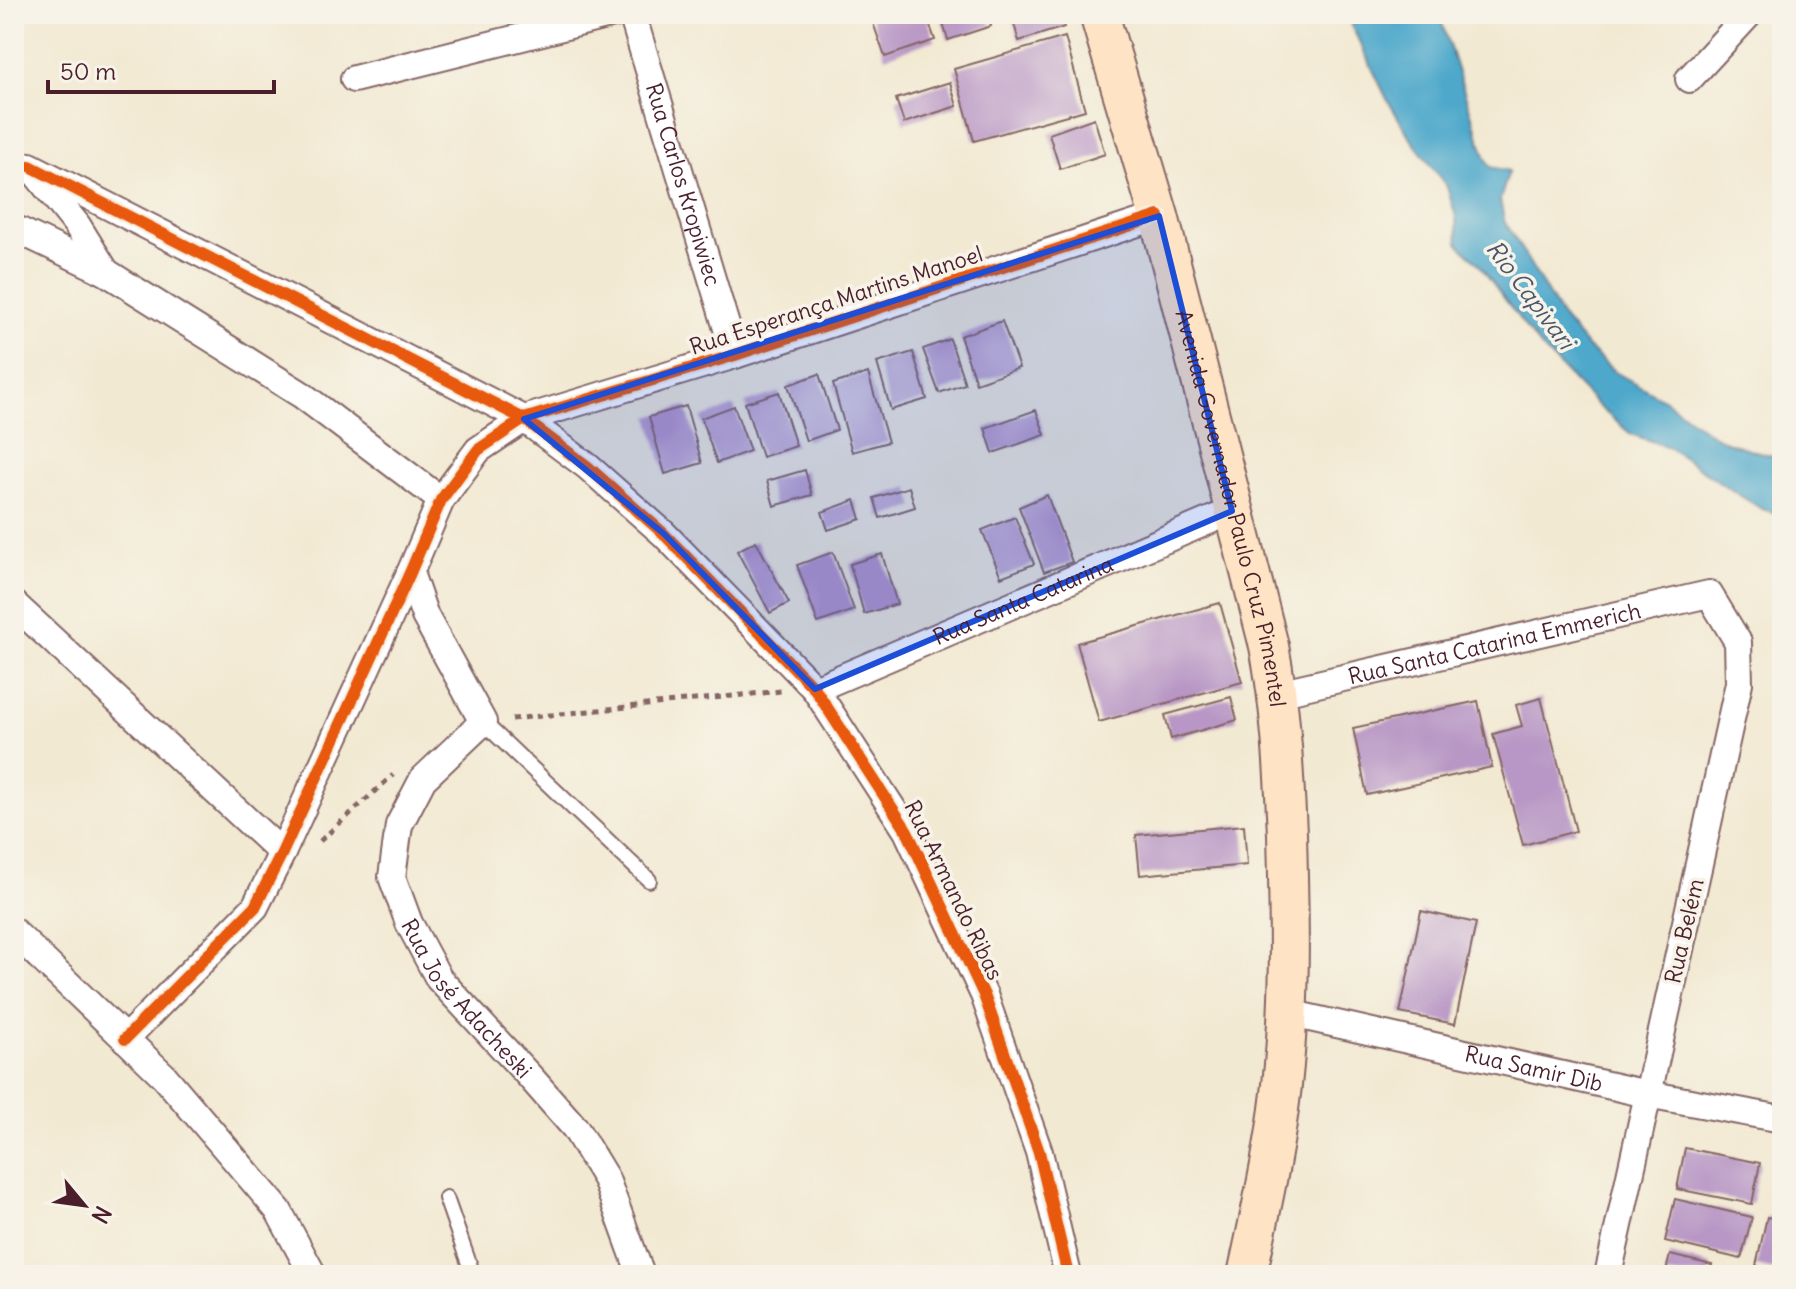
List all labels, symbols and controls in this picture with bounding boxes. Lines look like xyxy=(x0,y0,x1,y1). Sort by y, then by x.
scale bar xyxy=(48,44,274,94)
text: 50 m xyxy=(60,56,116,86)
street label: Rua Carlos Kropiwiec xyxy=(640,80,727,289)
water label: Rio Capivari xyxy=(1480,234,1583,357)
street label: Rua Esperança Martins Manoel xyxy=(686,239,986,361)
street label: Avenida Governador Paulo Cruz Pimentel xyxy=(1170,307,1292,708)
street label: Rua Santa Catarina xyxy=(929,549,1117,651)
street label: Rua Santa Catarina Emmerich xyxy=(1345,596,1643,690)
street label: Rua Armando Ribas xyxy=(898,796,1010,984)
street label: Rua Belém xyxy=(1658,876,1710,986)
street label: Rua José Adacheski xyxy=(395,914,538,1084)
street label: Rua Samir Dib xyxy=(1462,1039,1605,1098)
north arrow xyxy=(44,1165,124,1245)
text: N xyxy=(86,1201,117,1228)

